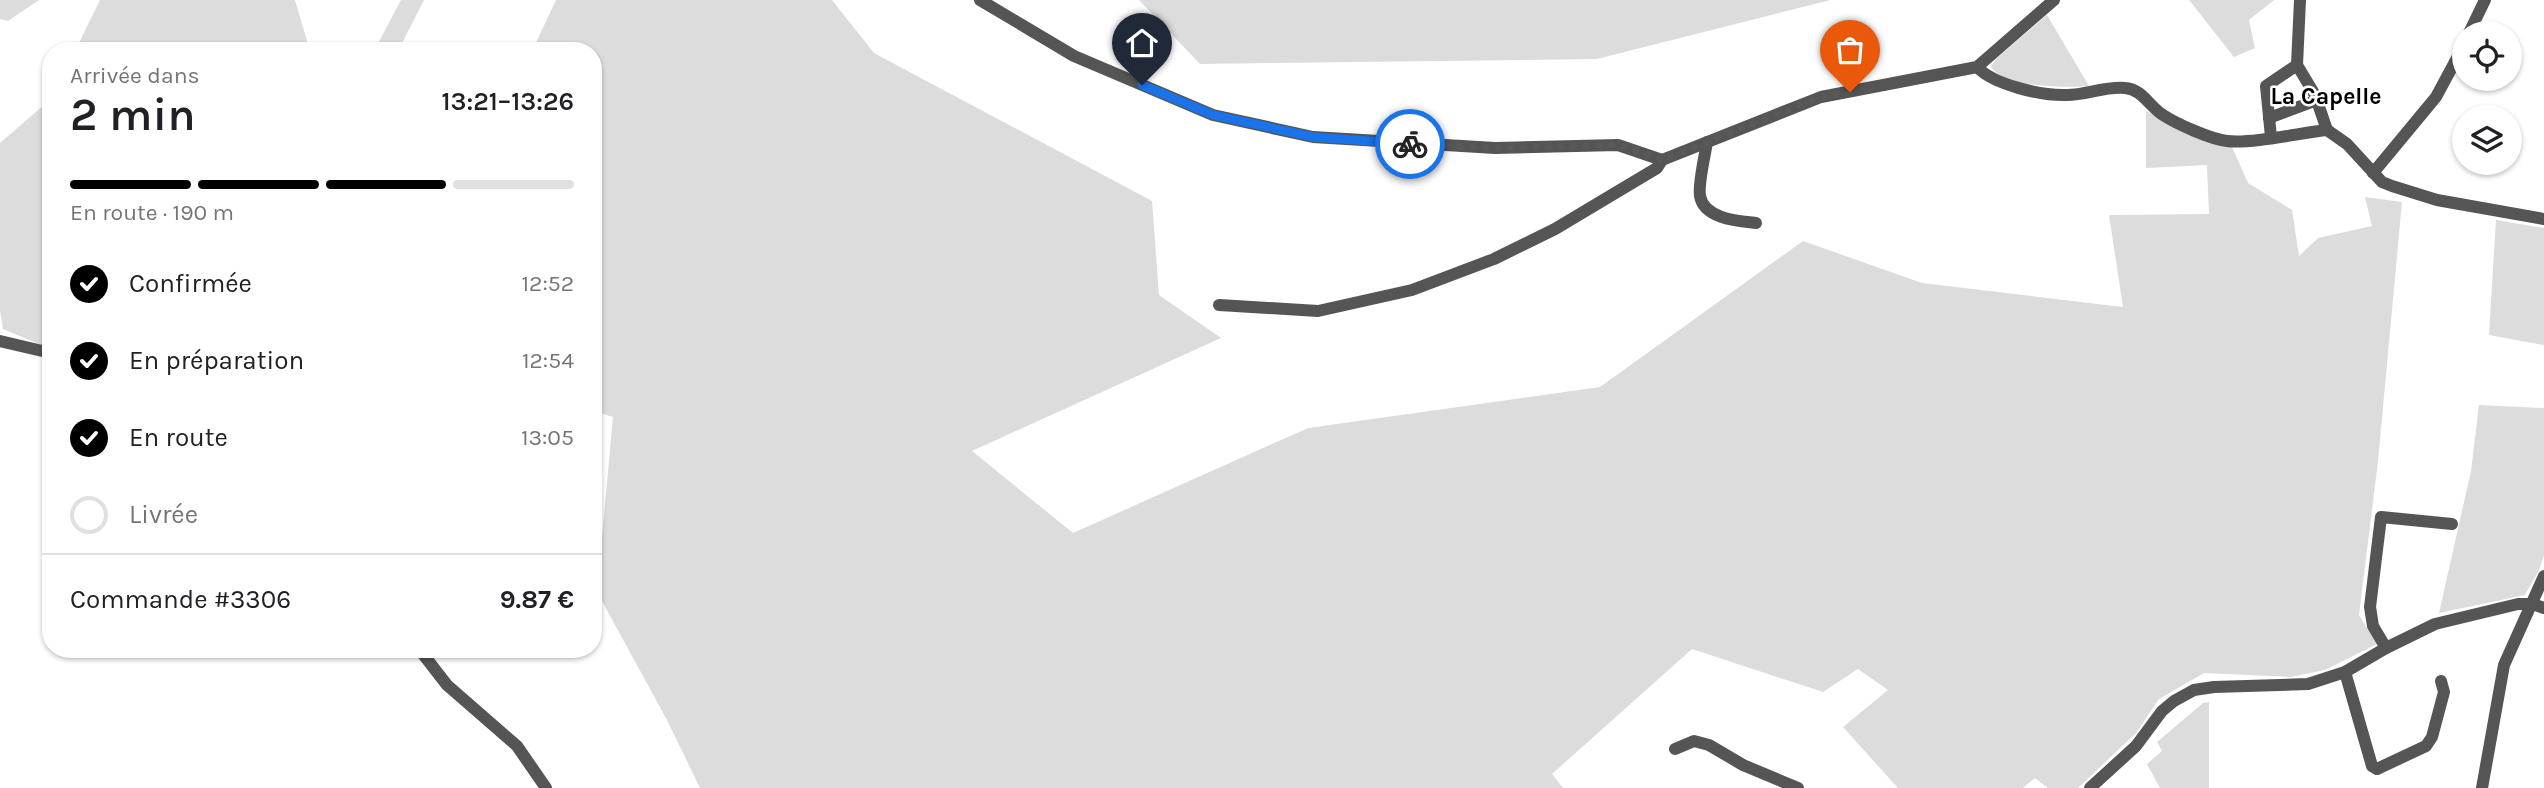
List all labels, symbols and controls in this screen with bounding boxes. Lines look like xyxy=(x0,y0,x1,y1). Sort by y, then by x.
pin xyxy=(1112,13,1172,85)
pin xyxy=(1820,20,1880,92)
map controls xyxy=(2452,21,2522,175)
button: locate xyxy=(2452,21,2522,91)
icon: home xyxy=(1123,24,1161,62)
icon: bag xyxy=(1831,31,1869,69)
text: Arrivée dans xyxy=(70,62,200,89)
district label: La Capelle xyxy=(2270,83,2382,110)
text: 13:21–13:26 xyxy=(441,86,574,117)
text: 2 min xyxy=(70,88,196,142)
button: layers xyxy=(2452,105,2522,175)
courier xyxy=(1375,109,1445,179)
icon: bike xyxy=(1391,125,1429,163)
text: En route · 190 m xyxy=(70,199,234,226)
icon: check xyxy=(70,265,108,303)
text: Confirmée xyxy=(129,268,252,299)
text: 12:52 xyxy=(521,270,574,297)
icon: check xyxy=(70,342,108,380)
text: En préparation xyxy=(129,345,304,376)
text: 12:54 xyxy=(522,347,574,374)
icon: check xyxy=(70,419,108,457)
text: En route xyxy=(129,422,228,453)
text: 13:05 xyxy=(521,424,574,451)
text: Livrée xyxy=(129,499,198,530)
text: Commande #3306 xyxy=(70,584,291,615)
text: 9.87 € xyxy=(500,584,574,615)

